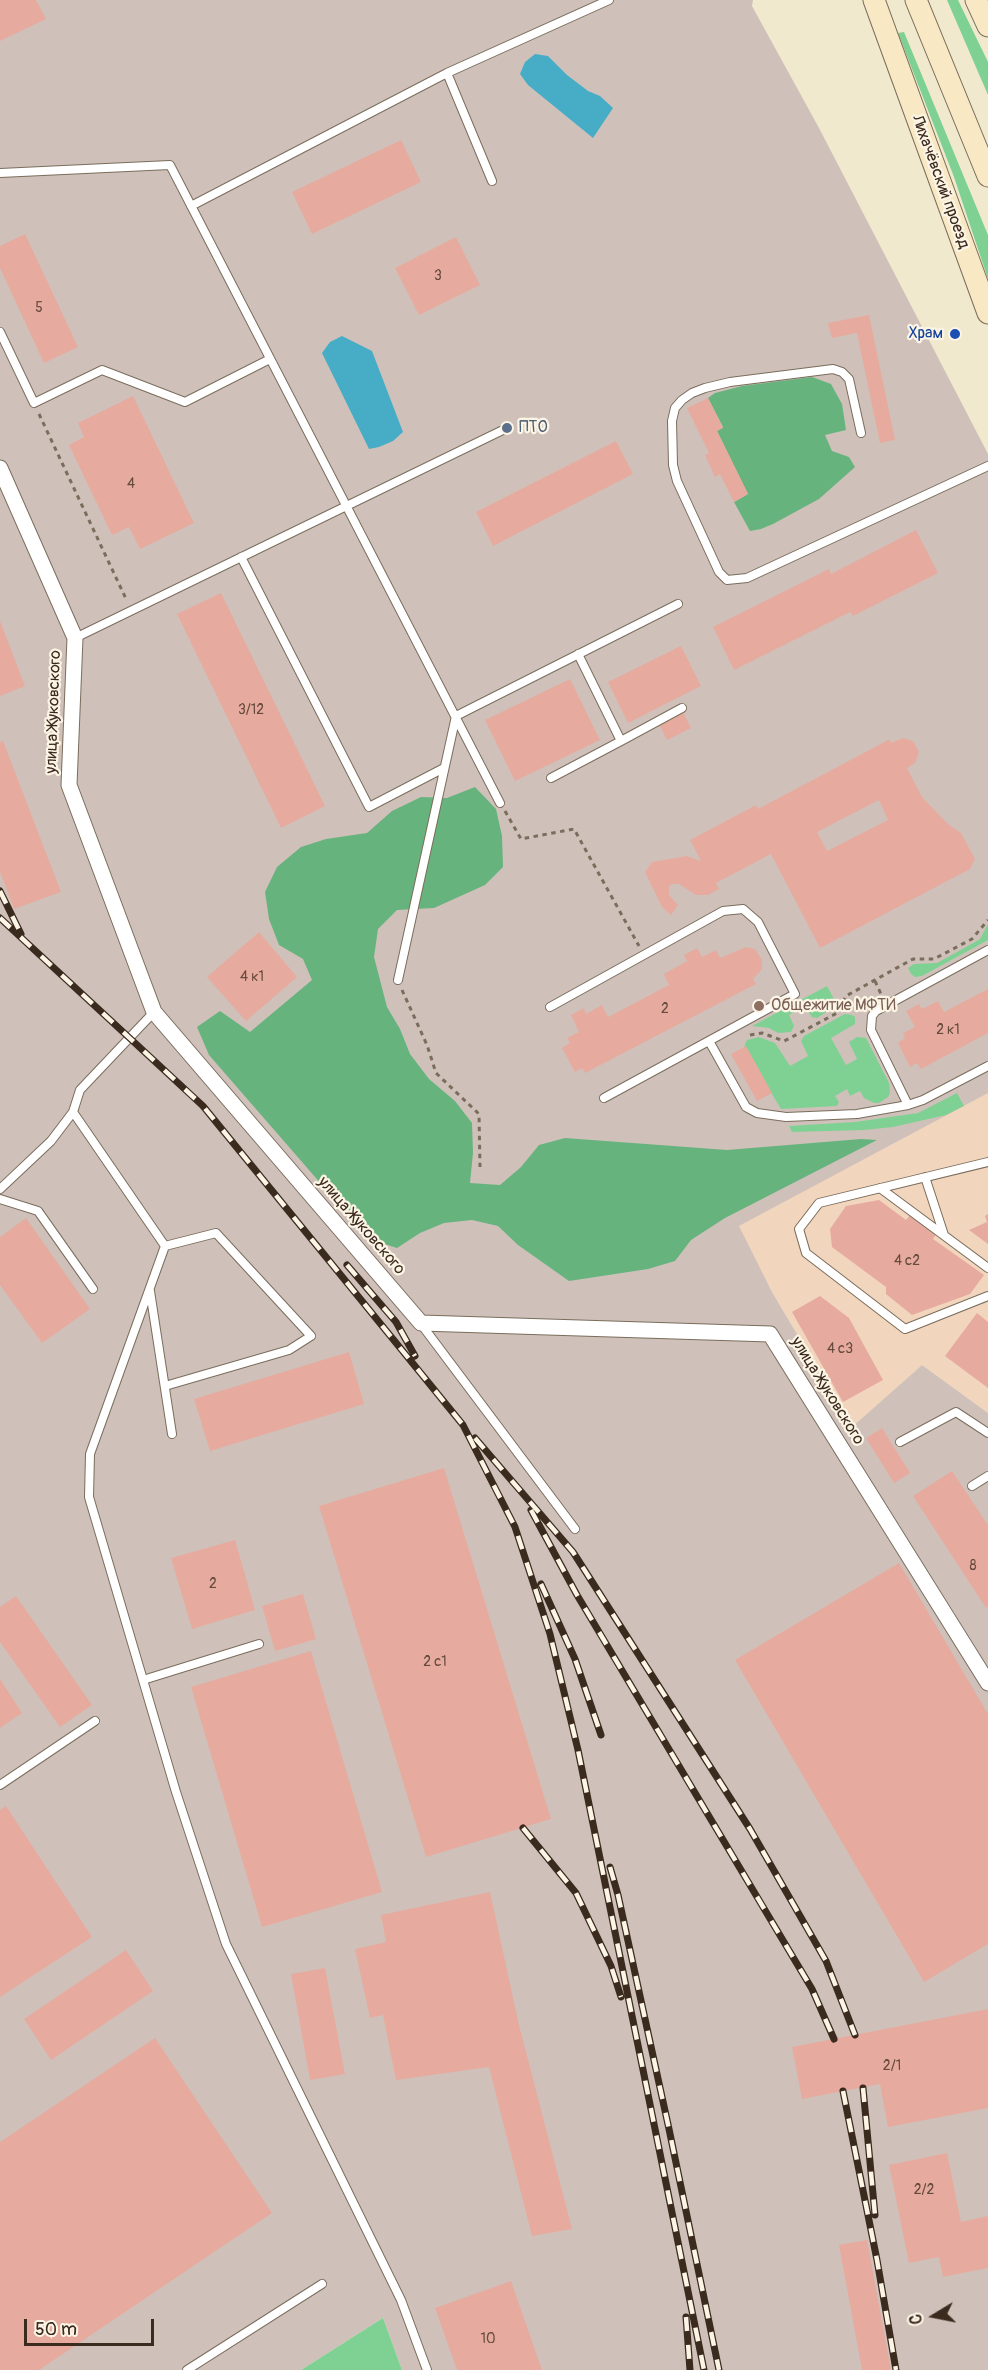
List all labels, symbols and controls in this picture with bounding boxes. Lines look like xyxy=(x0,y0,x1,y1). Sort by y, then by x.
street label: Лихачёвский проезд xyxy=(907,113,973,251)
house number: 3 xyxy=(434,268,442,284)
house number: 5 xyxy=(35,300,43,316)
place label: Храм xyxy=(909,324,943,344)
marker: Храм xyxy=(948,327,962,341)
place label: ПТО xyxy=(519,418,548,438)
marker: ПТО xyxy=(500,421,514,435)
house number: 4 xyxy=(127,476,135,492)
street label: улица Жуковского xyxy=(42,650,66,774)
house number: 3/12 xyxy=(238,702,264,718)
house number: 4 к1 xyxy=(240,969,264,985)
place label: Общежитие МФТИ xyxy=(771,996,896,1016)
marker: Общежитие МФТИ xyxy=(752,999,766,1013)
house number: 2 xyxy=(661,1001,669,1017)
house number: 2 к1 xyxy=(936,1022,960,1038)
street label: улица Жуковского xyxy=(313,1173,409,1279)
house number: 4 с2 xyxy=(894,1253,920,1269)
street label: улица Жуковского xyxy=(786,1334,868,1448)
house number: 4 с3 xyxy=(827,1341,853,1357)
house number: 8 xyxy=(969,1558,977,1574)
house number: 2 xyxy=(209,1576,217,1592)
house number: 2 с1 xyxy=(423,1654,447,1670)
house number: 2/1 xyxy=(883,2058,901,2074)
house number: 2/2 xyxy=(914,2182,934,2198)
north arrow xyxy=(904,2286,964,2346)
scale bar xyxy=(27,2307,158,2345)
text: С xyxy=(906,2313,927,2326)
text: 50 m xyxy=(35,2318,77,2341)
house number: 10 xyxy=(480,2331,496,2347)

